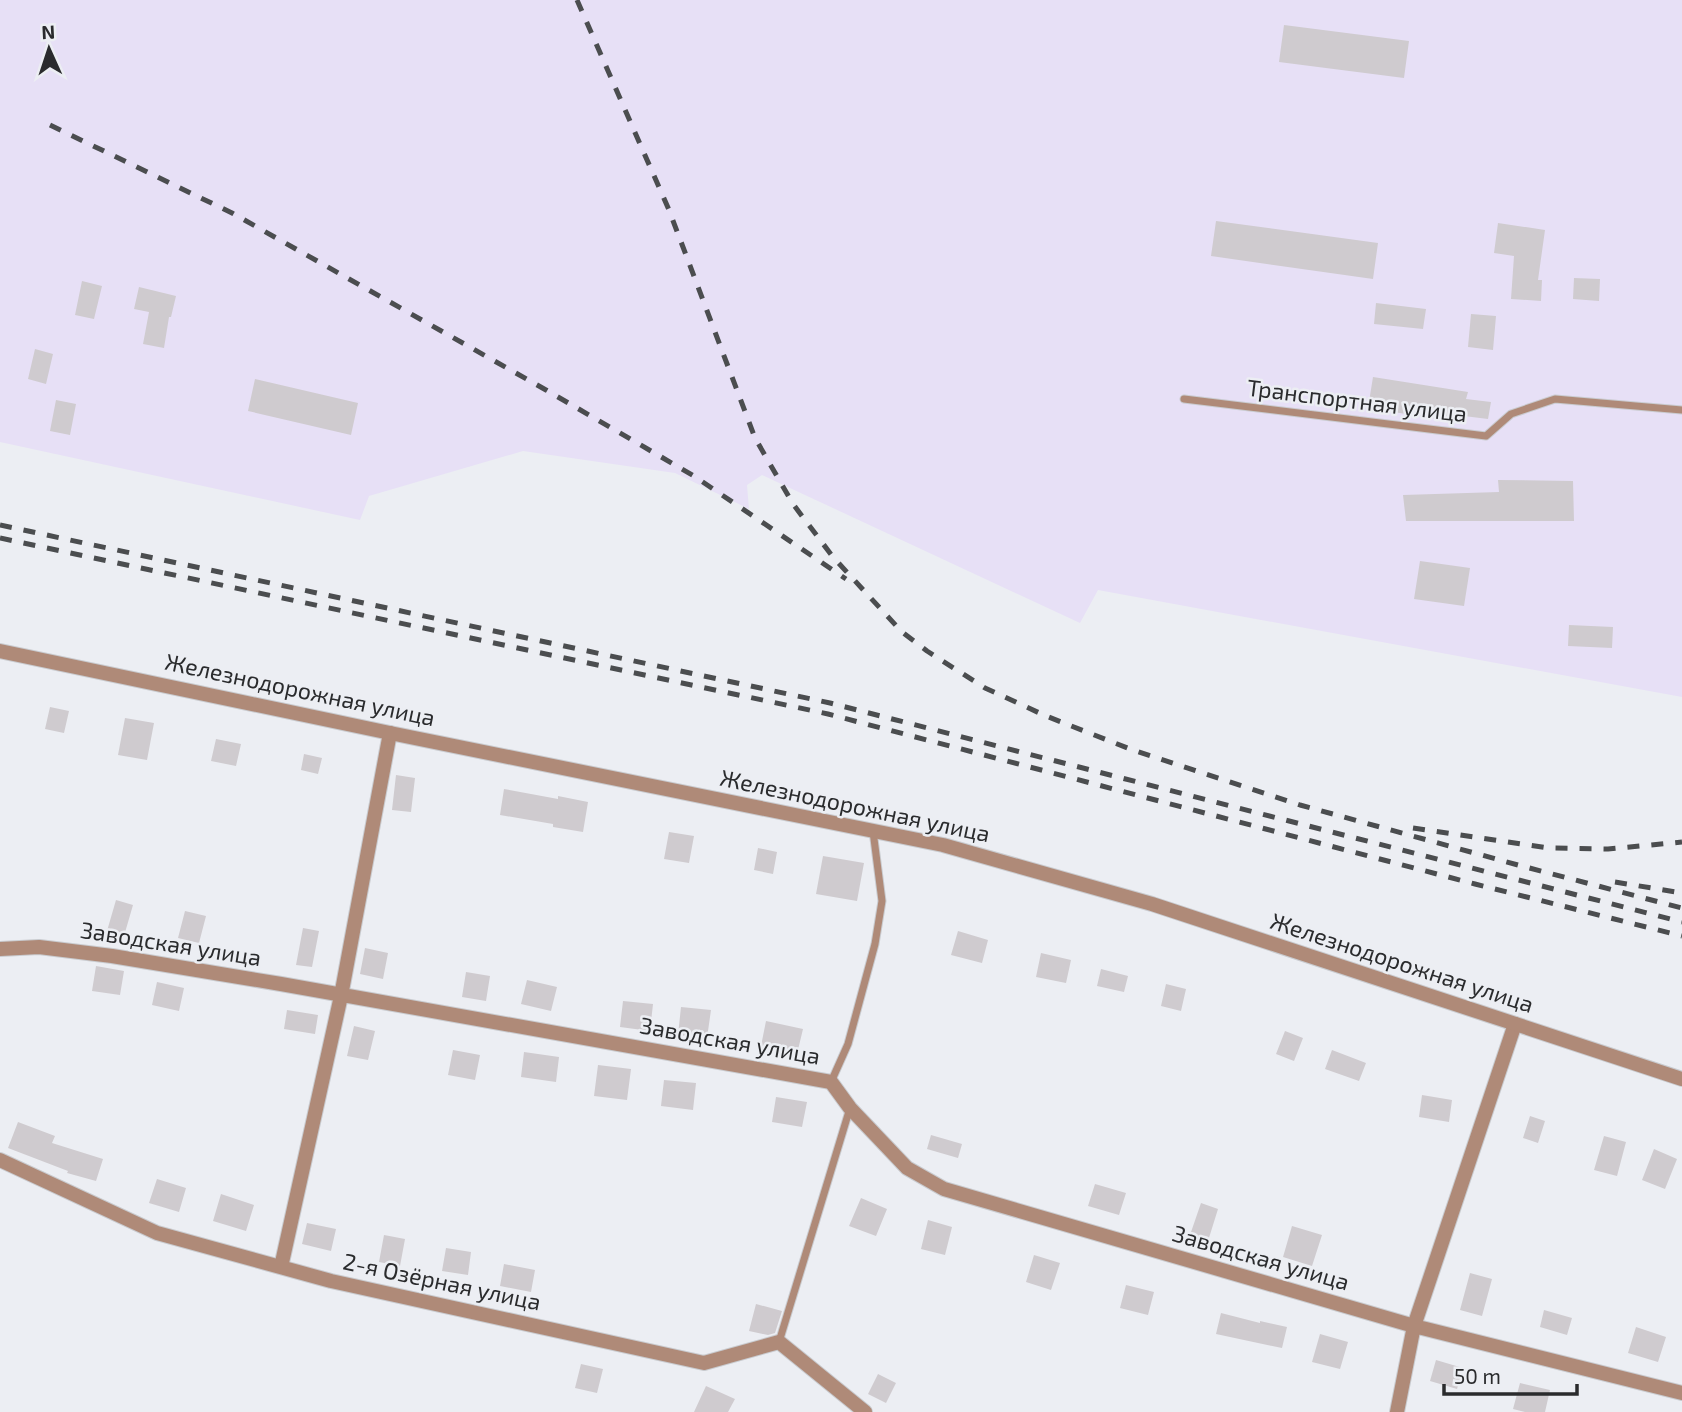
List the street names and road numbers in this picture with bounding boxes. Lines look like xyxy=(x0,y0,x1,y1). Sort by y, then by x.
street label: Транспортная улица xyxy=(1246,373,1469,428)
street label: Железнодорожная улица xyxy=(162,647,438,732)
street label: Железнодорожная улица xyxy=(717,763,993,848)
street label: Железнодорожная улица xyxy=(1267,906,1538,1019)
street label: Заводская улица xyxy=(79,915,263,972)
street label: Заводская улица xyxy=(638,1010,822,1071)
street label: Заводская улица xyxy=(1169,1218,1353,1297)
street label: 2-я Озёрная улица xyxy=(341,1246,544,1317)

